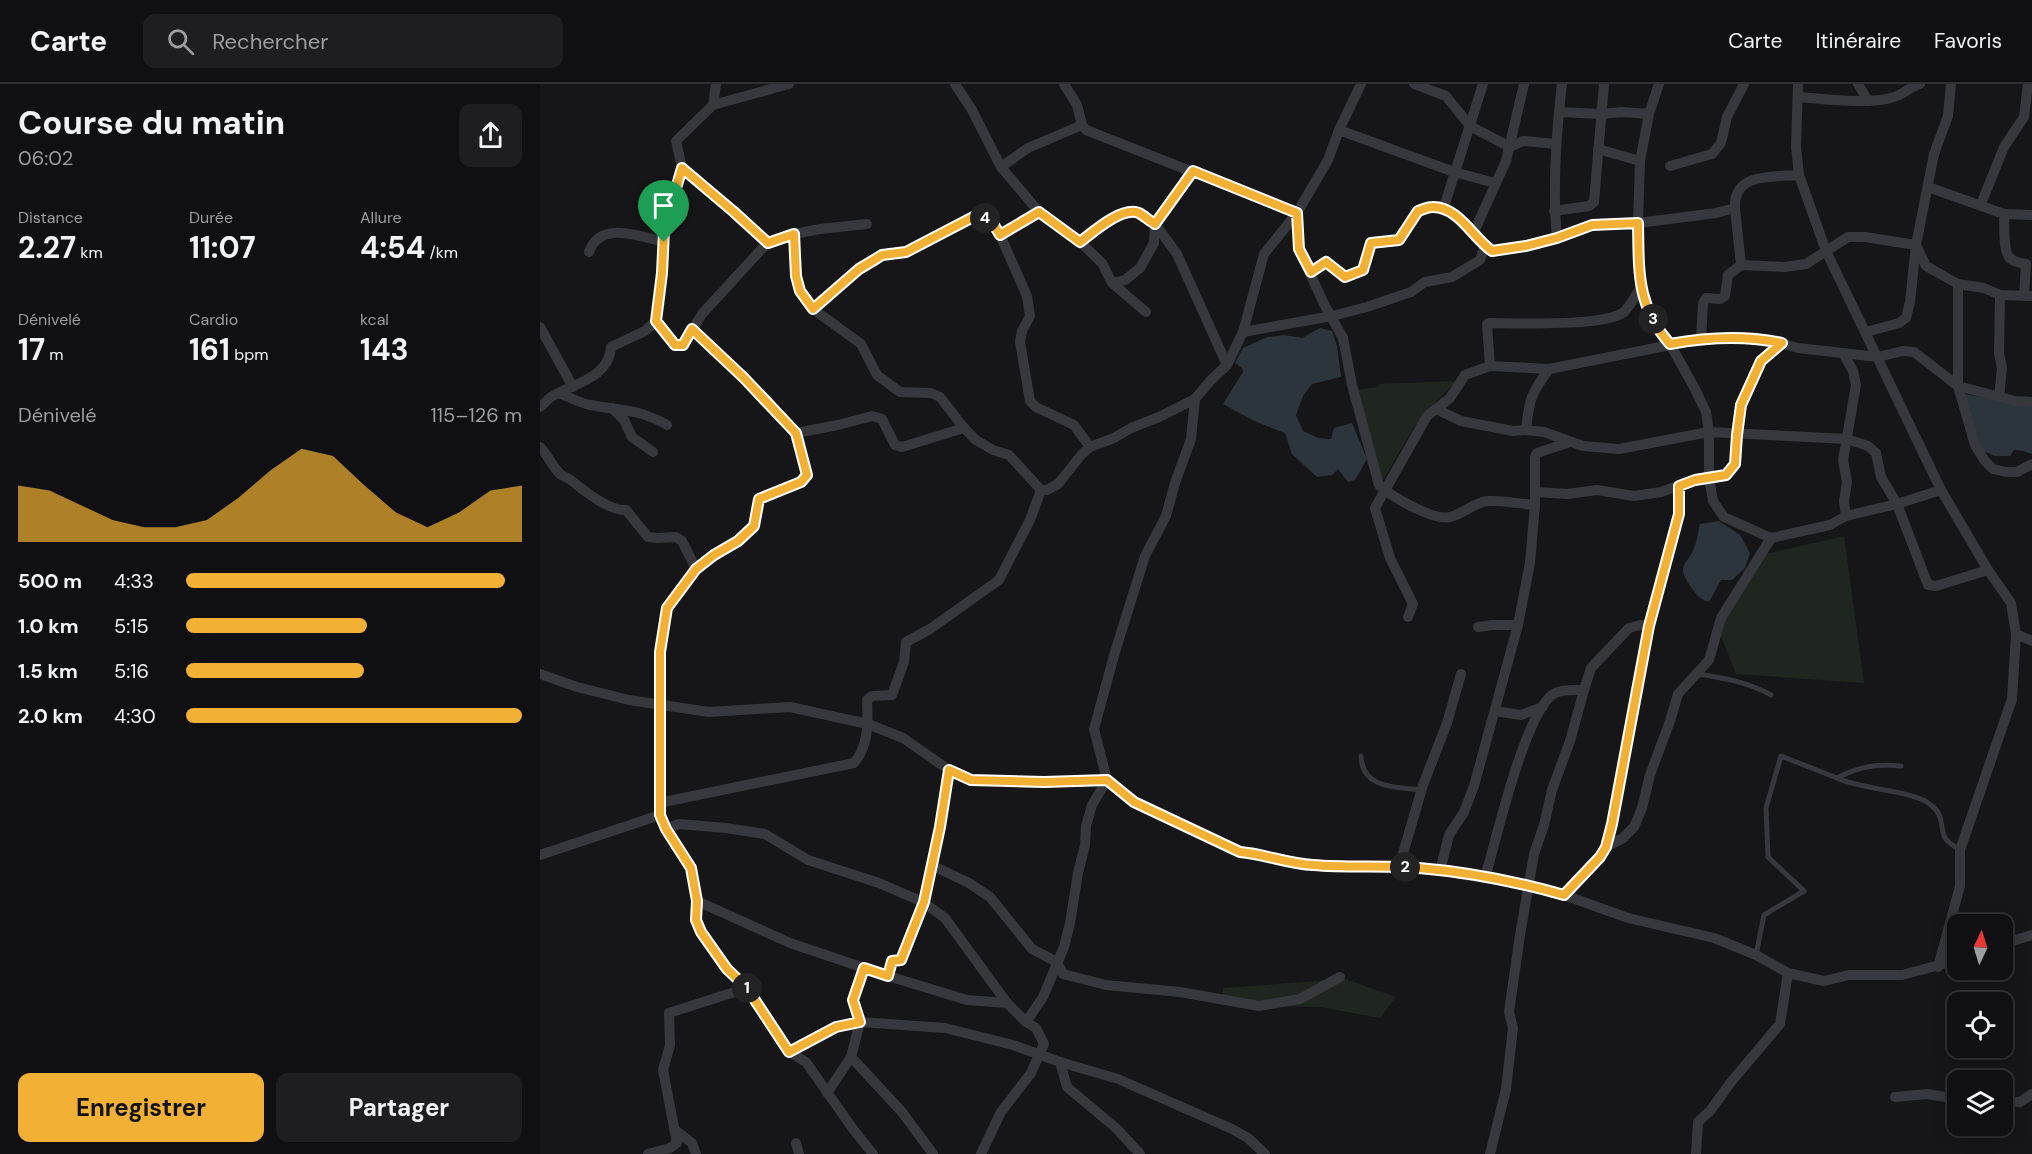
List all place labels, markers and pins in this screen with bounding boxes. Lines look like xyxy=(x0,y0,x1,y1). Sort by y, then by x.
pin xyxy=(638,180,689,242)
pin: 4 xyxy=(970,203,1000,233)
pin: 3 xyxy=(1638,304,1668,334)
pin: 2 xyxy=(1390,852,1420,882)
pin: 1 xyxy=(732,973,762,1003)

